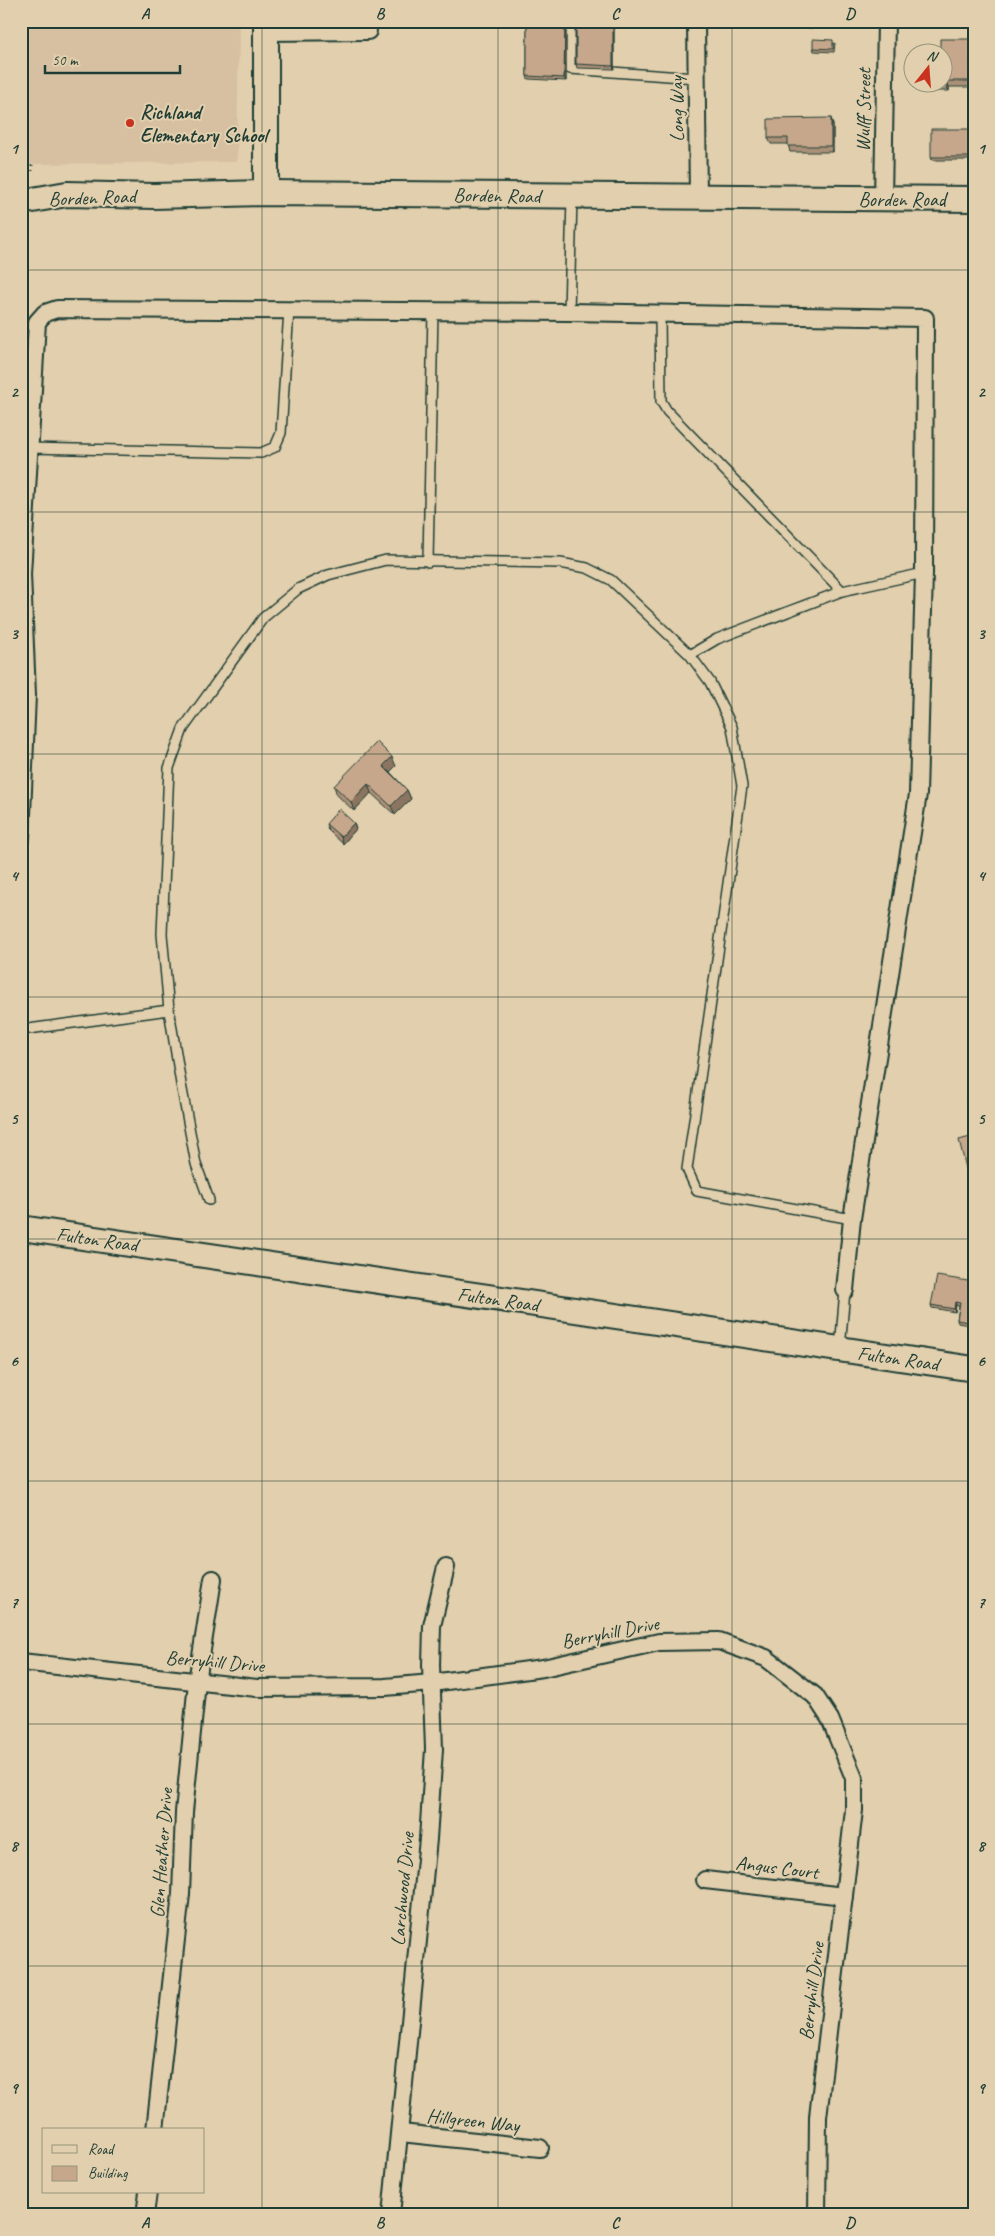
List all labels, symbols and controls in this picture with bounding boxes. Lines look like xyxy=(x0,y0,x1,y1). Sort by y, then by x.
text: A xyxy=(141,4,151,24)
text: B xyxy=(376,4,386,24)
text: C xyxy=(611,4,621,24)
text: D xyxy=(845,4,856,24)
scale bar xyxy=(45,42,180,74)
north arrow xyxy=(902,42,952,92)
text: N xyxy=(925,47,941,66)
text: 50 m xyxy=(52,51,79,70)
street label: Wulff Street xyxy=(850,66,877,152)
street label: Long Way xyxy=(663,74,690,142)
place label: Richland Elementary School xyxy=(140,100,270,148)
marker: Richland Elementary School xyxy=(124,117,136,129)
text: 1 xyxy=(10,139,19,159)
text: 1 xyxy=(977,139,986,159)
street label: Borden Road xyxy=(453,182,544,209)
street label: Borden Road xyxy=(48,183,139,212)
street label: Borden Road xyxy=(858,187,949,212)
text: 2 xyxy=(10,382,19,402)
text: 2 xyxy=(977,382,986,402)
text: 3 xyxy=(10,624,19,644)
text: 3 xyxy=(977,624,986,644)
text: 4 xyxy=(10,866,19,886)
text: 4 xyxy=(977,866,986,886)
text: 5 xyxy=(11,1109,20,1129)
text: 5 xyxy=(978,1109,987,1129)
street label: Fulton Road xyxy=(55,1221,142,1258)
street label: Fulton Road xyxy=(456,1281,543,1318)
street label: Fulton Road xyxy=(856,1340,943,1377)
text: 6 xyxy=(10,1351,19,1371)
text: 6 xyxy=(977,1351,986,1371)
text: 7 xyxy=(10,1593,19,1613)
text: 7 xyxy=(977,1593,986,1613)
street label: Berryhill Drive xyxy=(559,1611,662,1654)
street label: Berryhill Drive xyxy=(165,1645,267,1678)
street label: Glen Heather Drive xyxy=(145,1786,179,1919)
street label: Larchwood Drive xyxy=(385,1830,420,1947)
text: 8 xyxy=(10,1836,19,1856)
text: 8 xyxy=(977,1836,986,1856)
street label: Angus Court xyxy=(734,1850,822,1885)
street label: Berryhill Drive xyxy=(793,1939,830,2041)
text: 9 xyxy=(10,2078,19,2098)
text: 9 xyxy=(977,2078,986,2098)
street label: Hillgreen Way xyxy=(425,2103,523,2138)
legend xyxy=(42,2128,205,2194)
text: Road xyxy=(88,2140,115,2159)
text: Building xyxy=(88,2164,128,2183)
text: A xyxy=(141,2213,151,2233)
text: B xyxy=(376,2213,386,2233)
text: C xyxy=(611,2213,621,2233)
text: D xyxy=(845,2213,856,2233)

